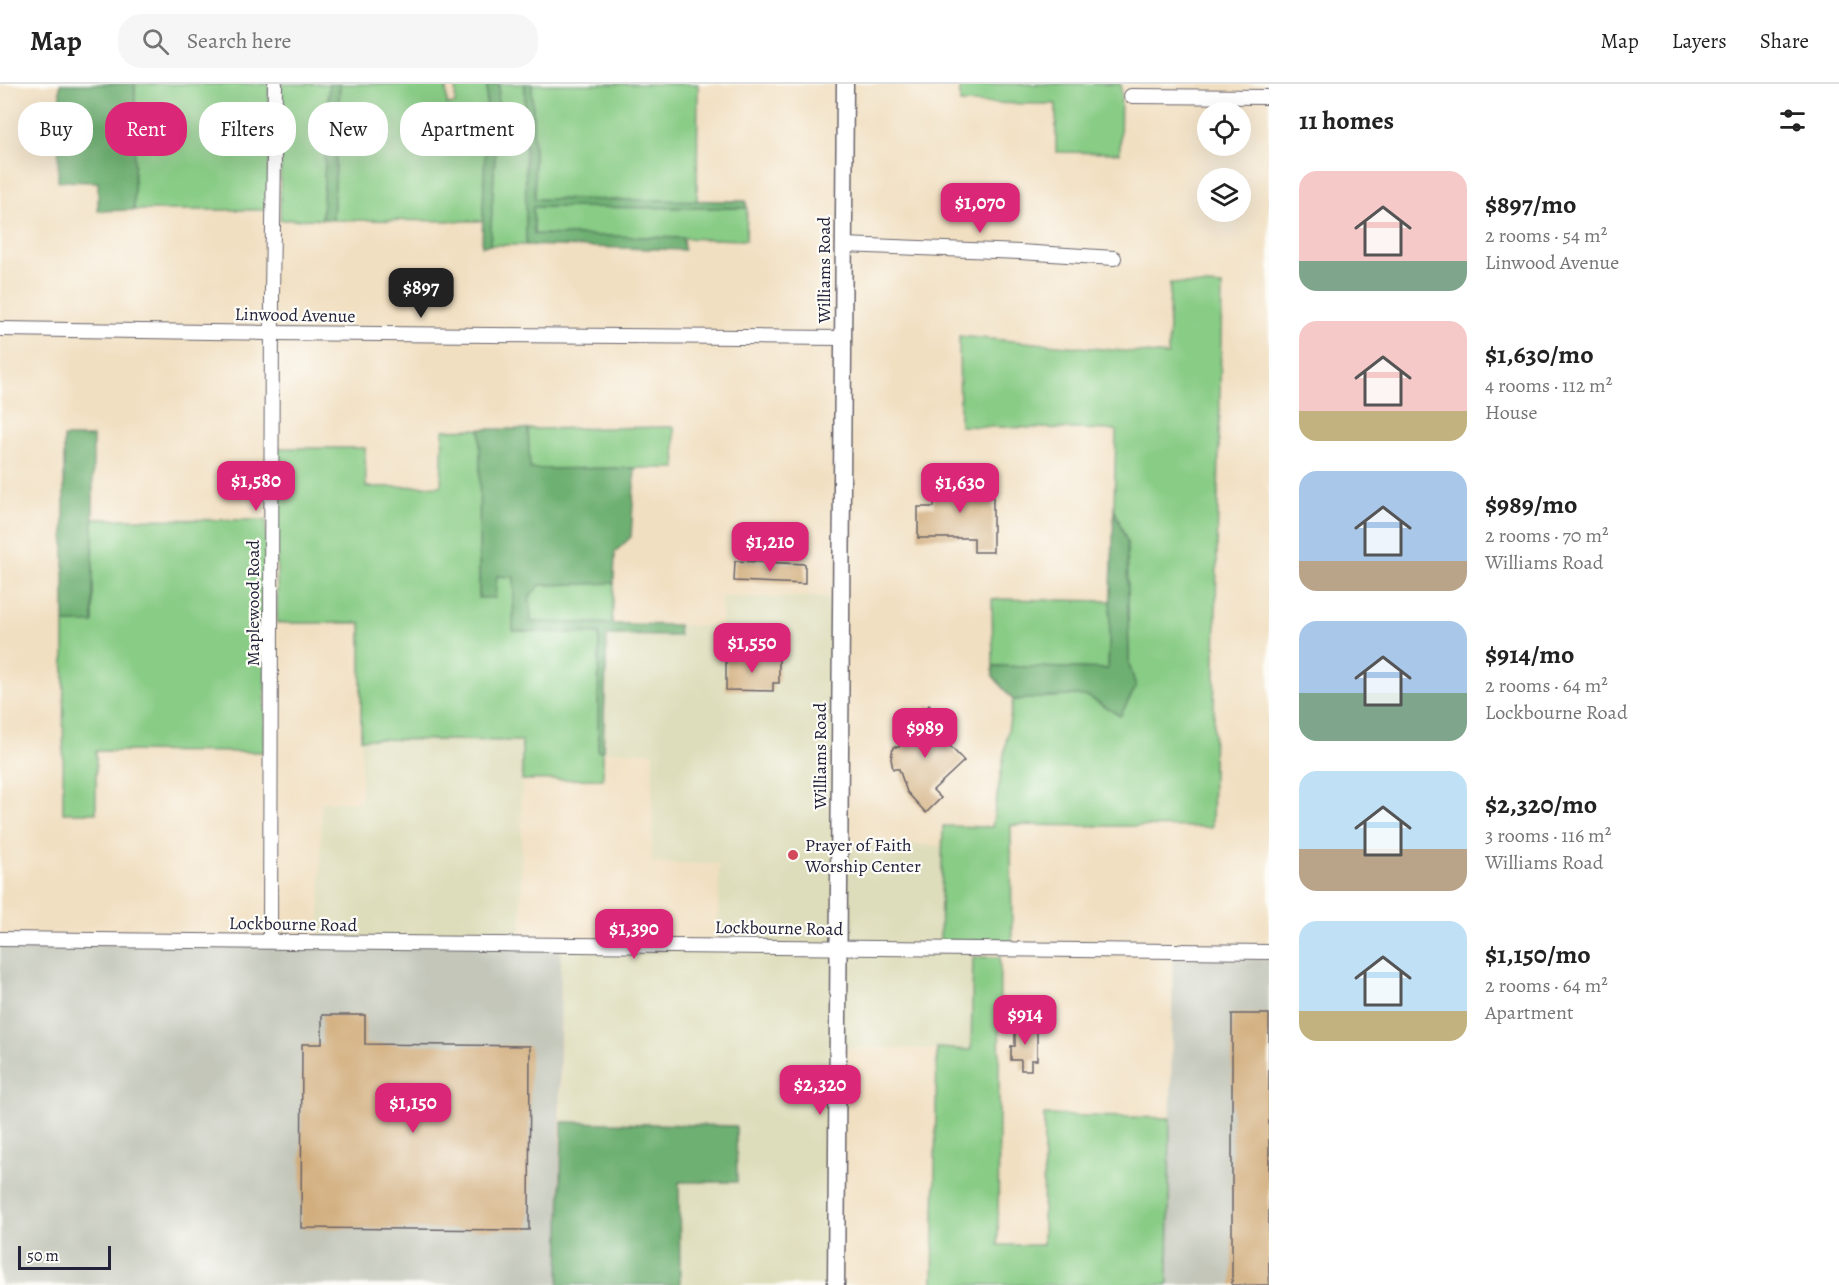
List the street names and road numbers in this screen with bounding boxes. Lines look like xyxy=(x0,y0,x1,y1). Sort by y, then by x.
street label: Williams Road xyxy=(812,216,836,324)
street label: Linwood Avenue xyxy=(234,302,356,328)
street label: Maplewood Road xyxy=(241,539,265,666)
street label: Williams Road xyxy=(808,702,832,810)
street label: Lockbourne Road xyxy=(229,911,358,937)
street label: Lockbourne Road xyxy=(715,915,844,941)

